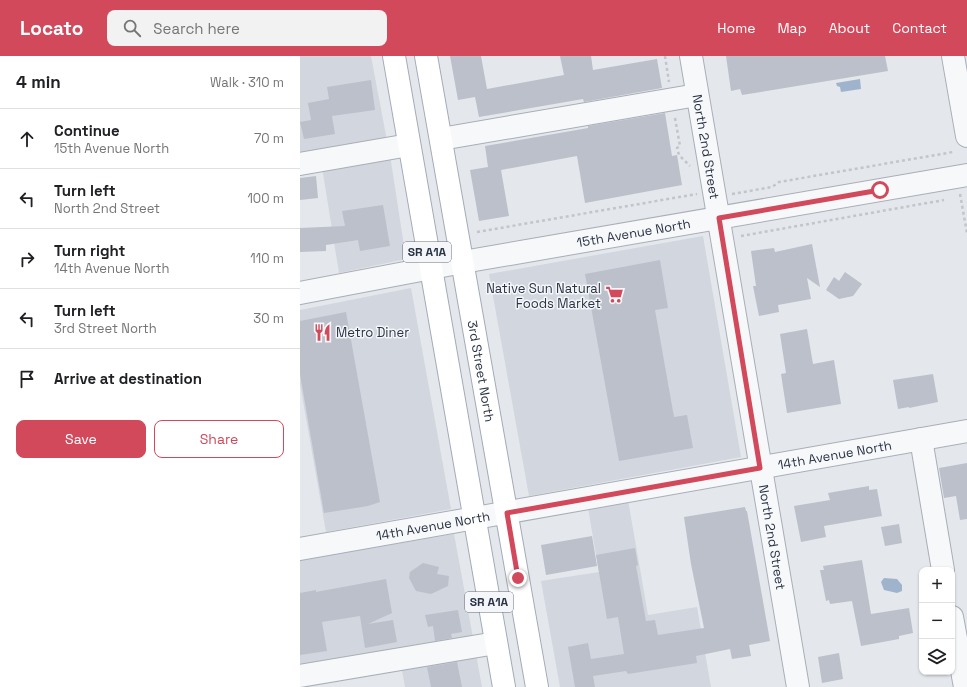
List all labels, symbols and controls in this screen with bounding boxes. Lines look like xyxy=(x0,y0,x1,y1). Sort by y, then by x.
search box xyxy=(107,10,387,46)
text: Locato xyxy=(20,16,83,41)
icon: search xyxy=(121,17,143,39)
text: Search here xyxy=(153,19,240,38)
text: Home xyxy=(717,19,755,37)
text: Map xyxy=(777,19,807,37)
text: About xyxy=(829,19,870,37)
text: Contact xyxy=(892,19,947,37)
text: 4 min xyxy=(16,71,61,93)
text: Walk · 310 m xyxy=(210,74,284,91)
street label: North 2nd Street xyxy=(689,93,723,201)
text: Continue xyxy=(54,121,120,140)
icon: ahead xyxy=(16,128,38,150)
text: 70 m xyxy=(254,130,284,147)
text: 15th Avenue North xyxy=(54,140,169,157)
text: Turn left xyxy=(54,181,116,200)
route start xyxy=(871,181,889,199)
icon: left xyxy=(16,188,38,210)
text: 100 m xyxy=(247,190,284,207)
text: North 2nd Street xyxy=(54,200,160,217)
street label: 15th Avenue North xyxy=(575,215,692,251)
text: Turn right xyxy=(54,241,125,260)
road number: SR A1A xyxy=(403,242,451,262)
icon: right xyxy=(16,248,38,270)
text: 110 m xyxy=(250,250,284,267)
text: 14th Avenue North xyxy=(54,260,169,277)
place label: Native Sun Natural Foods Market xyxy=(486,280,601,312)
supermarket icon: Native Sun Natural Foods Market xyxy=(604,285,624,305)
text: Turn left xyxy=(54,301,116,320)
icon: left xyxy=(16,308,38,330)
text: 30 m xyxy=(253,310,284,327)
street label: 3rd Street North xyxy=(464,319,498,423)
text: 3rd Street North xyxy=(54,320,157,337)
restaurant icon: Metro Diner xyxy=(313,322,333,342)
place label: Metro Diner xyxy=(336,324,409,341)
icon: arrive xyxy=(16,368,38,390)
text: Arrive at destination xyxy=(54,369,202,388)
button: Save xyxy=(16,420,146,458)
button: Share xyxy=(154,420,284,458)
street label: 14th Avenue North xyxy=(776,436,893,473)
street label: North 2nd Street xyxy=(755,483,789,591)
street label: 14th Avenue North xyxy=(375,508,491,544)
map controls xyxy=(919,567,955,675)
button: + xyxy=(919,567,955,603)
route end xyxy=(509,569,527,587)
road number: SR A1A xyxy=(465,592,513,612)
button: − xyxy=(919,603,955,639)
button: layers xyxy=(919,639,955,675)

